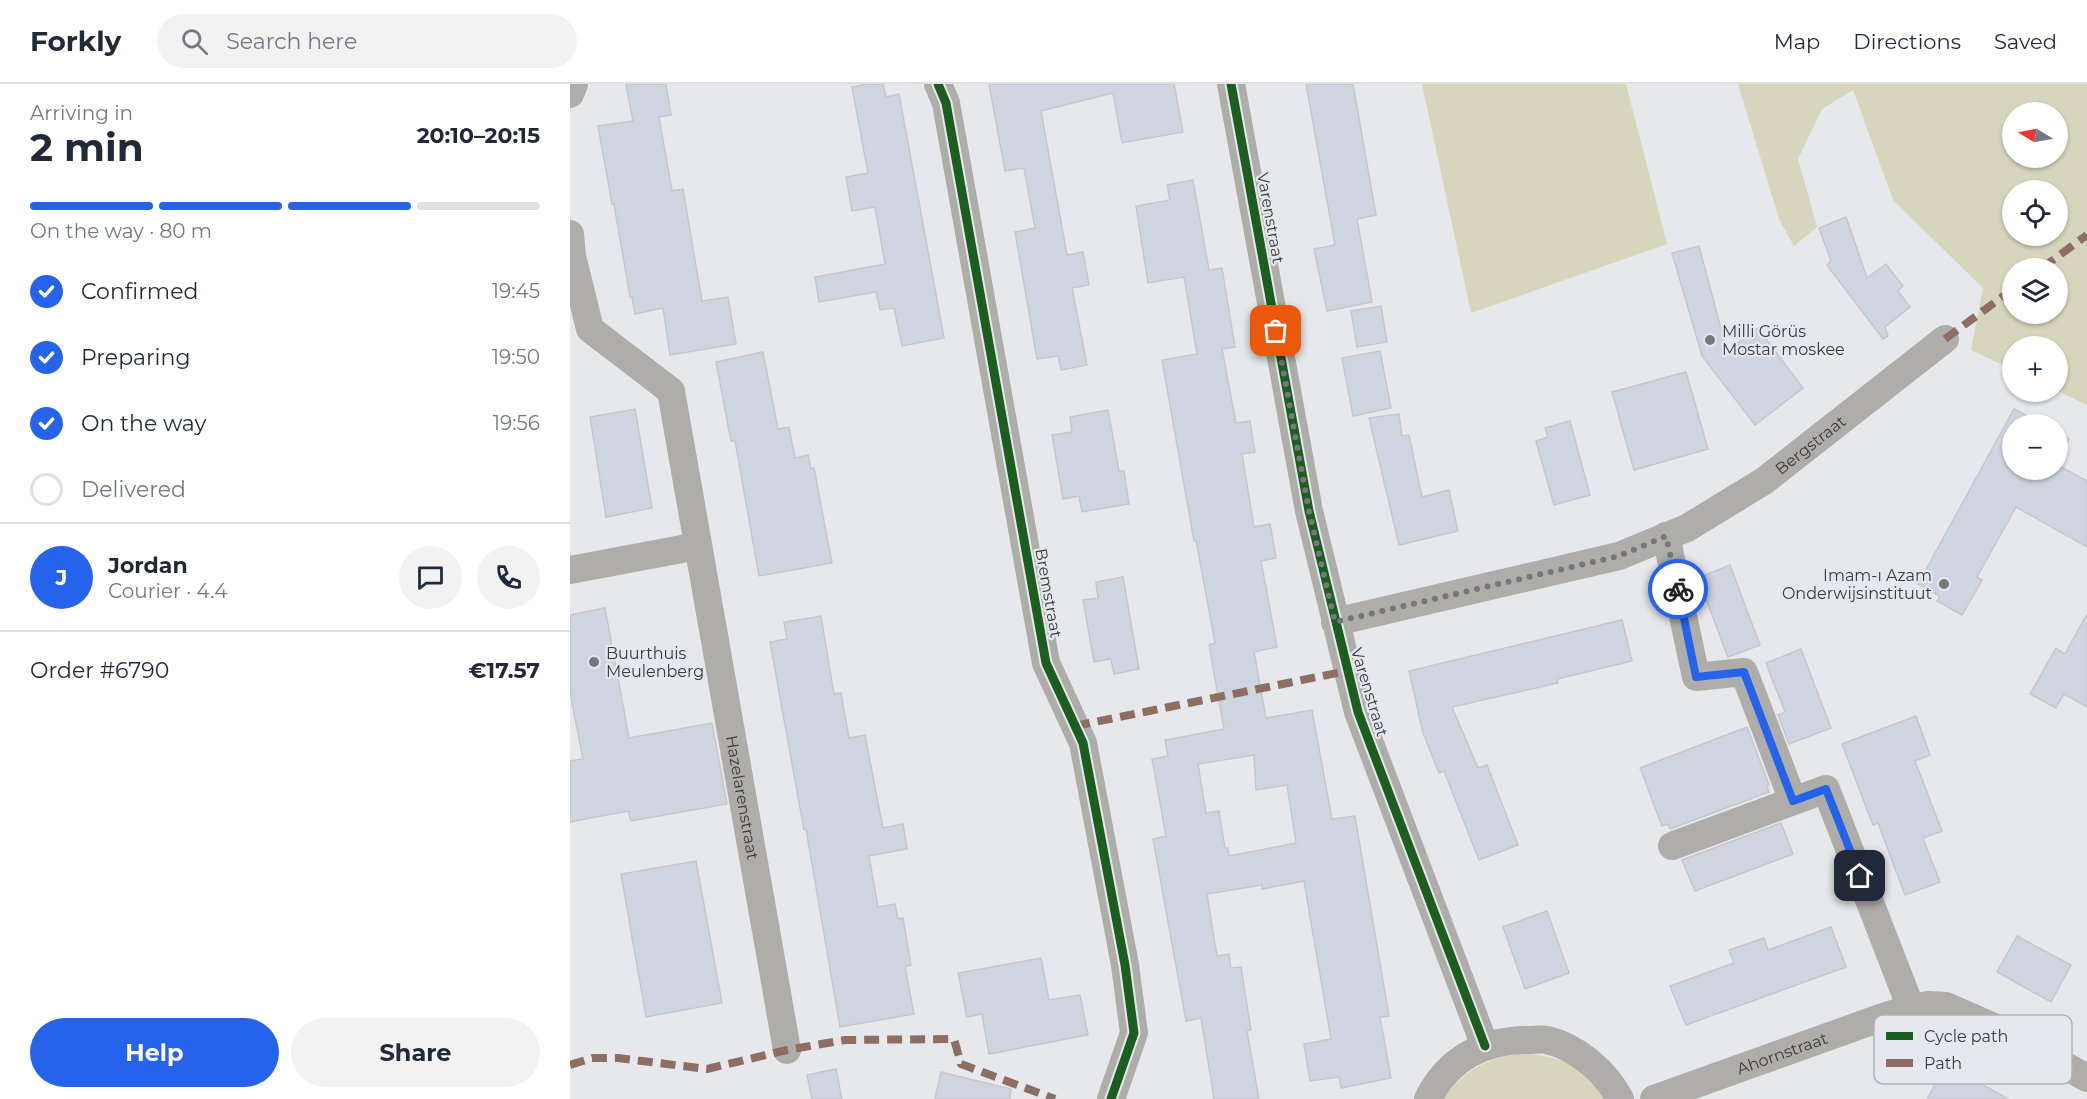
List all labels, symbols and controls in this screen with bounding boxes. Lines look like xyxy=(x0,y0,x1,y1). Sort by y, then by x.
search box xyxy=(157,14,577,68)
text: Forkly xyxy=(30,24,121,58)
icon: search xyxy=(178,25,211,58)
text: Search here xyxy=(226,28,357,55)
text: Map xyxy=(1774,29,1820,54)
text: Directions xyxy=(1853,29,1961,54)
text: Saved xyxy=(1994,29,2057,54)
text: Arriving in xyxy=(30,101,133,125)
north arrow xyxy=(2002,102,2068,168)
map controls xyxy=(2002,102,2068,480)
text: 20:10–20:15 xyxy=(417,122,540,149)
text: 2 min xyxy=(30,123,144,171)
street label: Varenstraat xyxy=(1253,171,1288,265)
button: locate xyxy=(2002,180,2068,246)
text: On the way · 80 m xyxy=(30,219,212,243)
button: layers xyxy=(2002,258,2068,324)
icon: check xyxy=(30,275,63,308)
text: Confirmed xyxy=(81,278,198,305)
text: 19:45 xyxy=(492,279,540,303)
pin xyxy=(1250,305,1301,356)
icon: bag xyxy=(1259,314,1292,347)
place label: Milli Görüs Mostar moskee xyxy=(1722,322,1845,359)
marker: Milli Görüs Mostar moskee xyxy=(1703,333,1717,347)
button: + xyxy=(2002,336,2068,402)
icon: check xyxy=(30,341,63,374)
text: Preparing xyxy=(81,344,190,371)
text: 19:50 xyxy=(492,345,540,369)
icon: check xyxy=(30,407,63,440)
text: On the way xyxy=(81,410,206,437)
text: 19:56 xyxy=(493,411,540,435)
street label: Bergstraat xyxy=(1771,411,1850,479)
button: − xyxy=(2002,414,2068,480)
text: Delivered xyxy=(81,476,186,503)
button: chat xyxy=(399,546,462,609)
button: phone xyxy=(477,546,540,609)
street label: Bremstraat xyxy=(1031,547,1066,640)
text: Jordan xyxy=(108,552,188,579)
courier xyxy=(1648,559,1708,619)
text: J xyxy=(56,564,67,591)
place label: Imam-ı Azam Onderwijsinstituut xyxy=(1782,566,1932,603)
icon: bike xyxy=(1662,573,1695,606)
marker: Imam-ı Azam Onderwijsinstituut xyxy=(1937,577,1951,591)
text: Courier · 4.4 xyxy=(108,579,227,603)
place label: Buurthuis Meulenberg xyxy=(606,644,704,681)
street label: Varenstraat xyxy=(1347,645,1392,739)
marker: Buurthuis Meulenberg xyxy=(587,655,601,669)
text: Order #6790 xyxy=(30,657,169,684)
text: €17.57 xyxy=(469,657,540,684)
street label: Hazelarenstraat xyxy=(722,734,762,862)
pin xyxy=(1834,850,1885,901)
icon: home xyxy=(1843,859,1876,892)
legend xyxy=(1874,1015,2072,1084)
button: Help xyxy=(30,1018,279,1087)
button: Share xyxy=(291,1018,540,1087)
text: Cycle path xyxy=(1924,1027,2008,1046)
street label: Ahornstraat xyxy=(1734,1029,1831,1079)
text: Path xyxy=(1924,1054,1962,1073)

